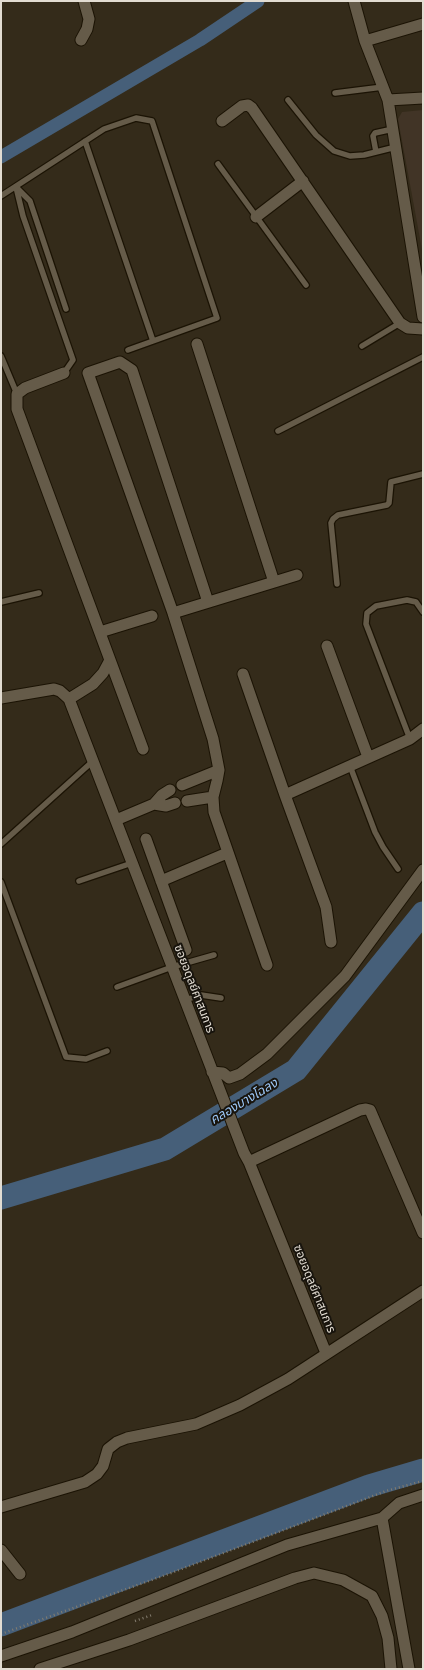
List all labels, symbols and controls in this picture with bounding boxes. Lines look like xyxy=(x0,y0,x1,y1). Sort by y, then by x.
street label: ซอยอดุลย์ศาสนการ xyxy=(171,943,217,1035)
water label: คลองบางโฉลง xyxy=(207,1076,281,1128)
street label: ซอยอดุลย์ศาสนการ xyxy=(290,1243,338,1335)

